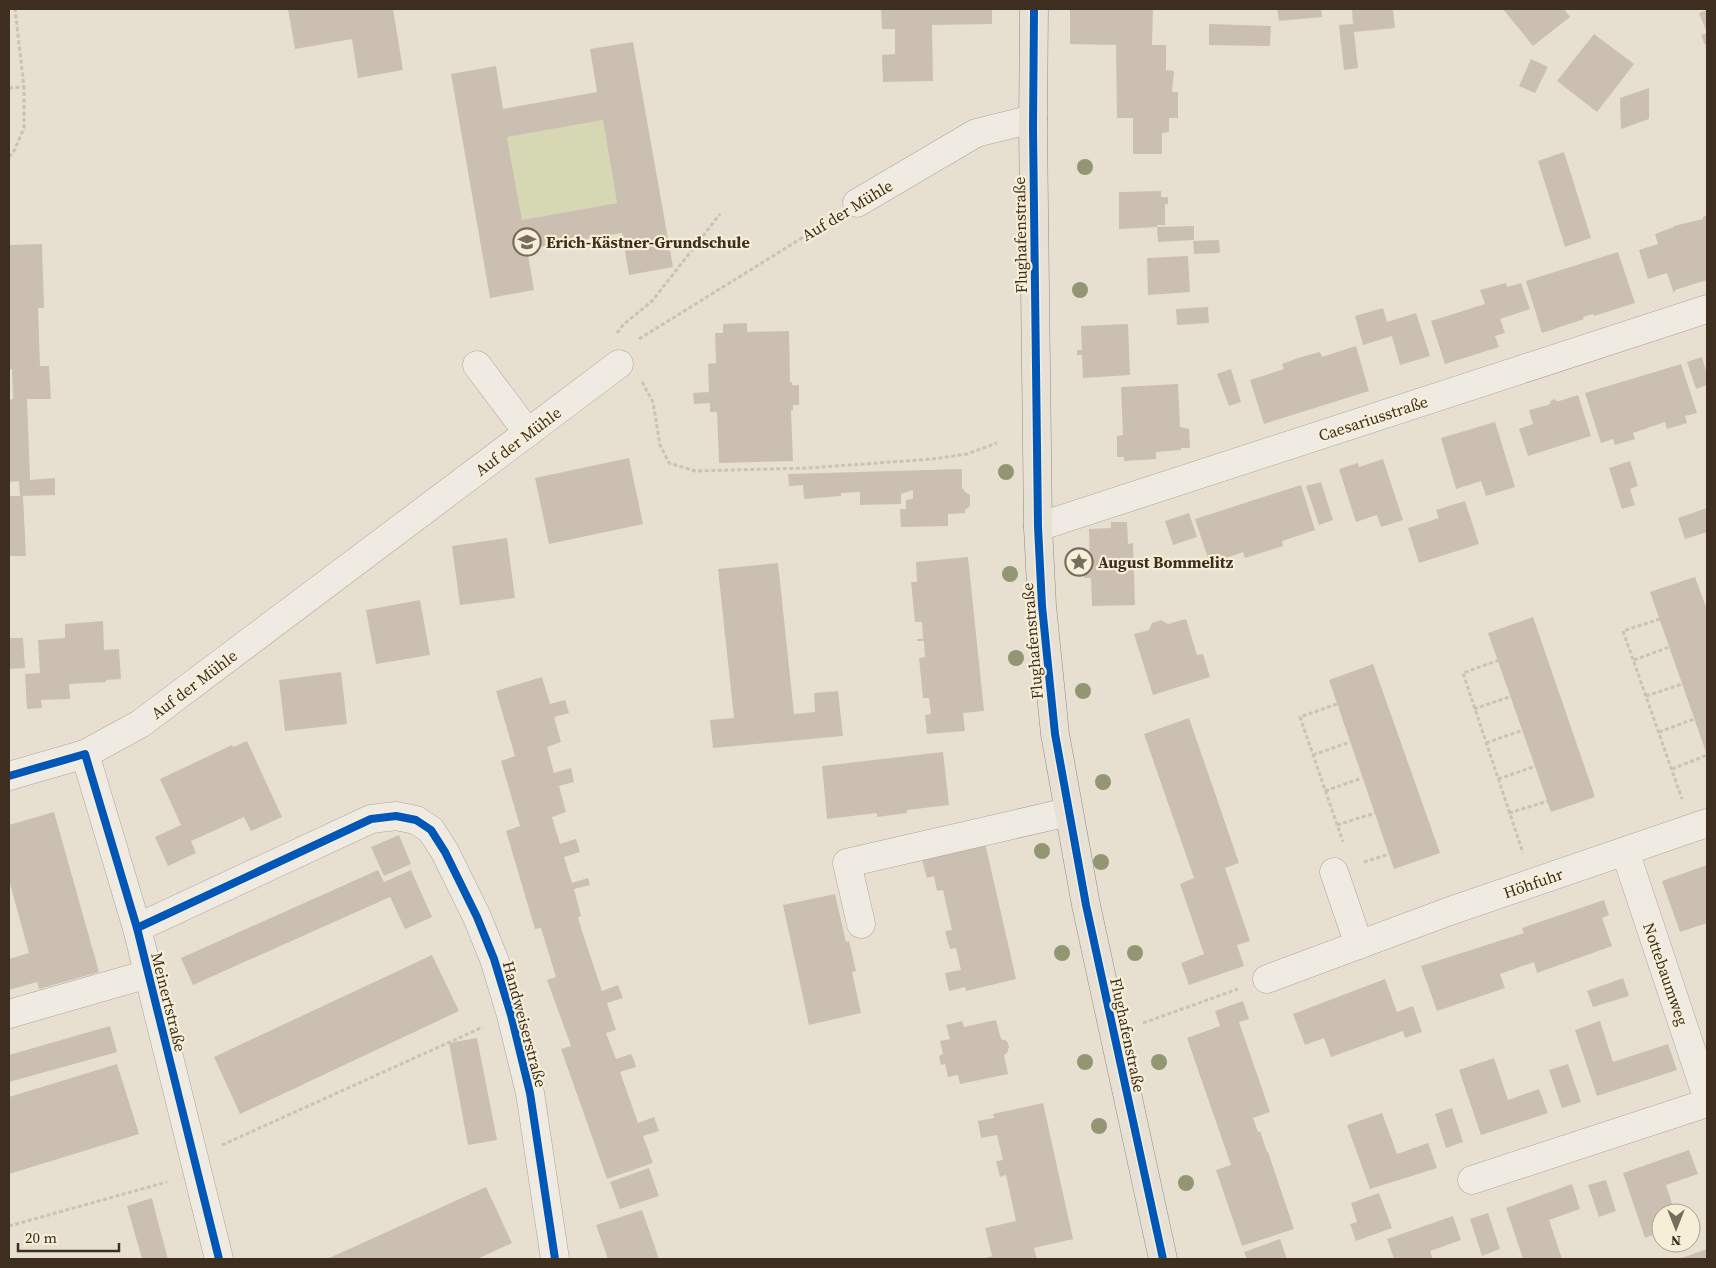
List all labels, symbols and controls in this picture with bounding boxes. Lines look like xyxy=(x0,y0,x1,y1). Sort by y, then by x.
street label: Auf der Mühle xyxy=(797,174,897,246)
street label: Flughafenstraße xyxy=(1008,176,1032,294)
school or university icon: Erich-Kästner-Grundschule xyxy=(512,227,542,257)
place label: Erich-Kästner-Grundschule xyxy=(546,231,750,253)
street label: Caesariusstraße xyxy=(1316,390,1430,446)
street label: Auf der Mühle xyxy=(470,401,566,481)
place icon: August Bommelitz xyxy=(1064,547,1094,577)
place label: August Bommelitz xyxy=(1098,551,1234,573)
street label: Flughafenstraße xyxy=(1016,582,1048,700)
street label: Auf der Mühle xyxy=(146,644,242,724)
street label: Höhfuhr xyxy=(1500,862,1566,903)
street label: Nottebaumweg xyxy=(1638,919,1694,1029)
street label: Meinertstraße xyxy=(146,950,192,1054)
street label: Handweiserstraße xyxy=(498,958,552,1090)
street label: Flughafenstraße xyxy=(1105,976,1151,1094)
north arrow xyxy=(1651,1203,1701,1253)
scale bar xyxy=(18,1220,119,1252)
text: 20 m xyxy=(25,1227,57,1248)
text: N xyxy=(1671,1231,1681,1251)

